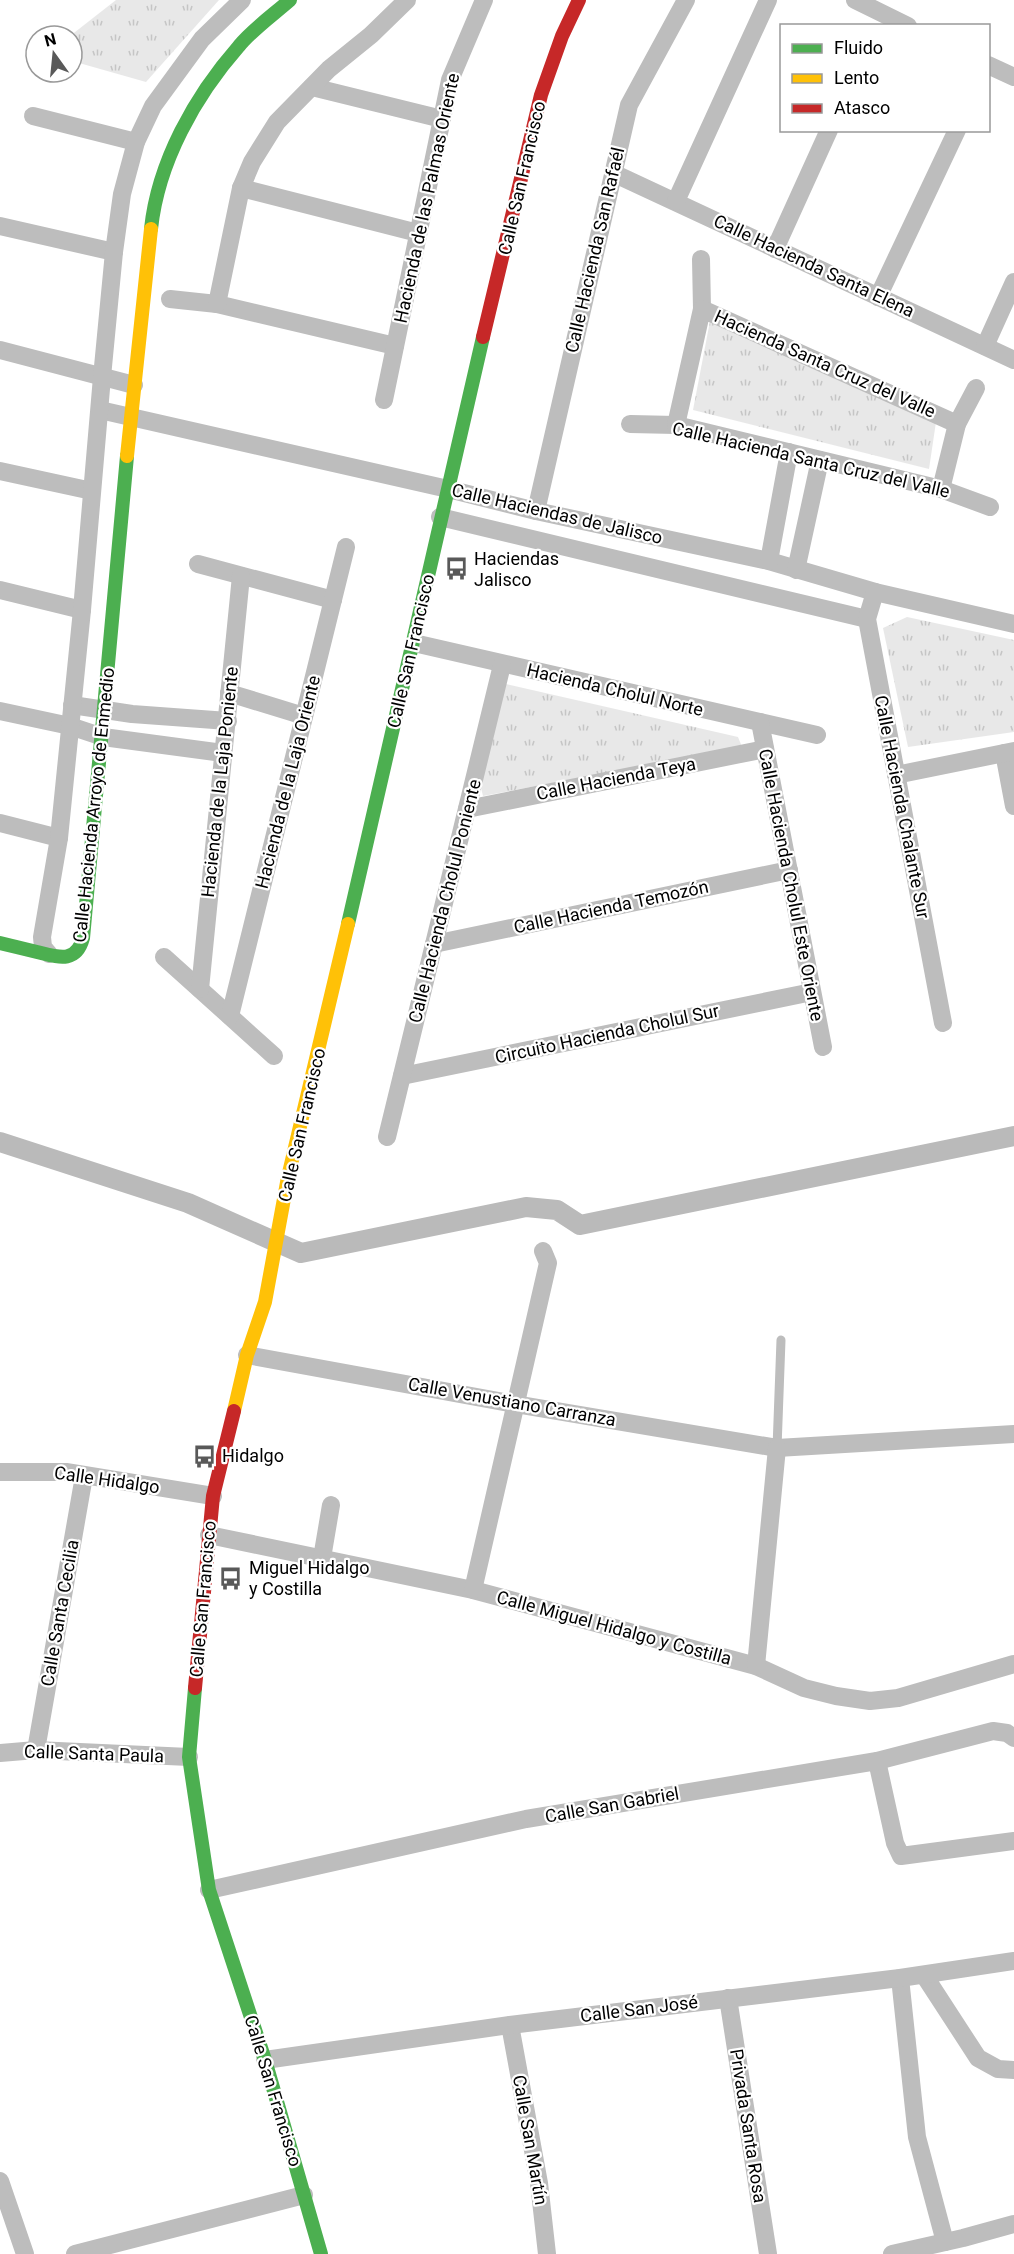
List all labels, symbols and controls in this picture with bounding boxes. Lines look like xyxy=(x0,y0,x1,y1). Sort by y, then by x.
north arrow xyxy=(24,24,84,84)
legend xyxy=(780,24,990,132)
text: N xyxy=(42,29,58,51)
text: Fluido xyxy=(834,37,883,58)
text: Lento xyxy=(834,67,879,88)
street label: Hacienda de las Palmas Oriente xyxy=(390,71,463,325)
text: Atasco xyxy=(834,97,890,118)
street label: Calle San Francisco xyxy=(494,99,549,257)
street label: Calle Hacienda San Rafaél xyxy=(561,145,628,355)
street label: Calle Hacienda Santa Elena xyxy=(711,210,918,321)
street label: Hacienda Santa Cruz del Valle xyxy=(711,305,939,422)
street label: Calle Hacienda Santa Cruz del Valle xyxy=(670,417,952,502)
street label: Calle Haciendas de Jalisco xyxy=(450,479,664,548)
place label: Haciendas Jalisco xyxy=(474,548,559,590)
bus stop icon: Haciendas Jalisco xyxy=(443,556,469,582)
street label: Calle San Francisco xyxy=(383,572,438,730)
street label: Hacienda Cholul Norte xyxy=(525,659,705,720)
street label: Hacienda de la Laja Poniente xyxy=(197,666,242,898)
street label: Calle Hacienda Arroyo de Enmedio xyxy=(69,667,118,943)
street label: Hacienda de la Laja Oriente xyxy=(251,673,324,891)
street label: Calle Hacienda Chalante Sur xyxy=(871,694,934,920)
street label: Calle Hacienda Cholul Este Oriente xyxy=(755,747,828,1023)
street label: Calle Hacienda Teya xyxy=(535,753,697,804)
street label: Calle Hacienda Cholul Poniente xyxy=(404,777,485,1025)
street label: Calle Hacienda Temozón xyxy=(512,876,710,937)
street label: Circuito Hacienda Cholul Sur xyxy=(493,1000,721,1068)
street label: Calle San Francisco xyxy=(274,1046,329,1204)
street label: Calle Venustiano Carranza xyxy=(407,1373,618,1430)
bus stop icon: Hidalgo xyxy=(191,1443,217,1469)
place label: Hidalgo xyxy=(222,1445,284,1466)
street label: Calle Hidalgo xyxy=(53,1462,161,1497)
street label: Calle San Francisco xyxy=(185,1520,220,1678)
street label: Calle Santa Cecilia xyxy=(36,1538,83,1688)
place label: Miguel Hidalgo y Costilla xyxy=(249,1557,369,1599)
bus stop icon: Miguel Hidalgo y Costilla xyxy=(218,1565,244,1591)
street label: Calle Miguel Hidalgo y Costilla xyxy=(494,1586,734,1669)
street label: Calle Santa Paula xyxy=(24,1741,164,1766)
street label: Calle San Gabriel xyxy=(543,1782,681,1827)
street label: Calle San José xyxy=(579,1991,699,2026)
street label: Calle San Francisco xyxy=(240,2013,306,2169)
street label: Privada Santa Rosa xyxy=(726,2047,771,2204)
street label: Calle San Martín xyxy=(509,2073,552,2206)

